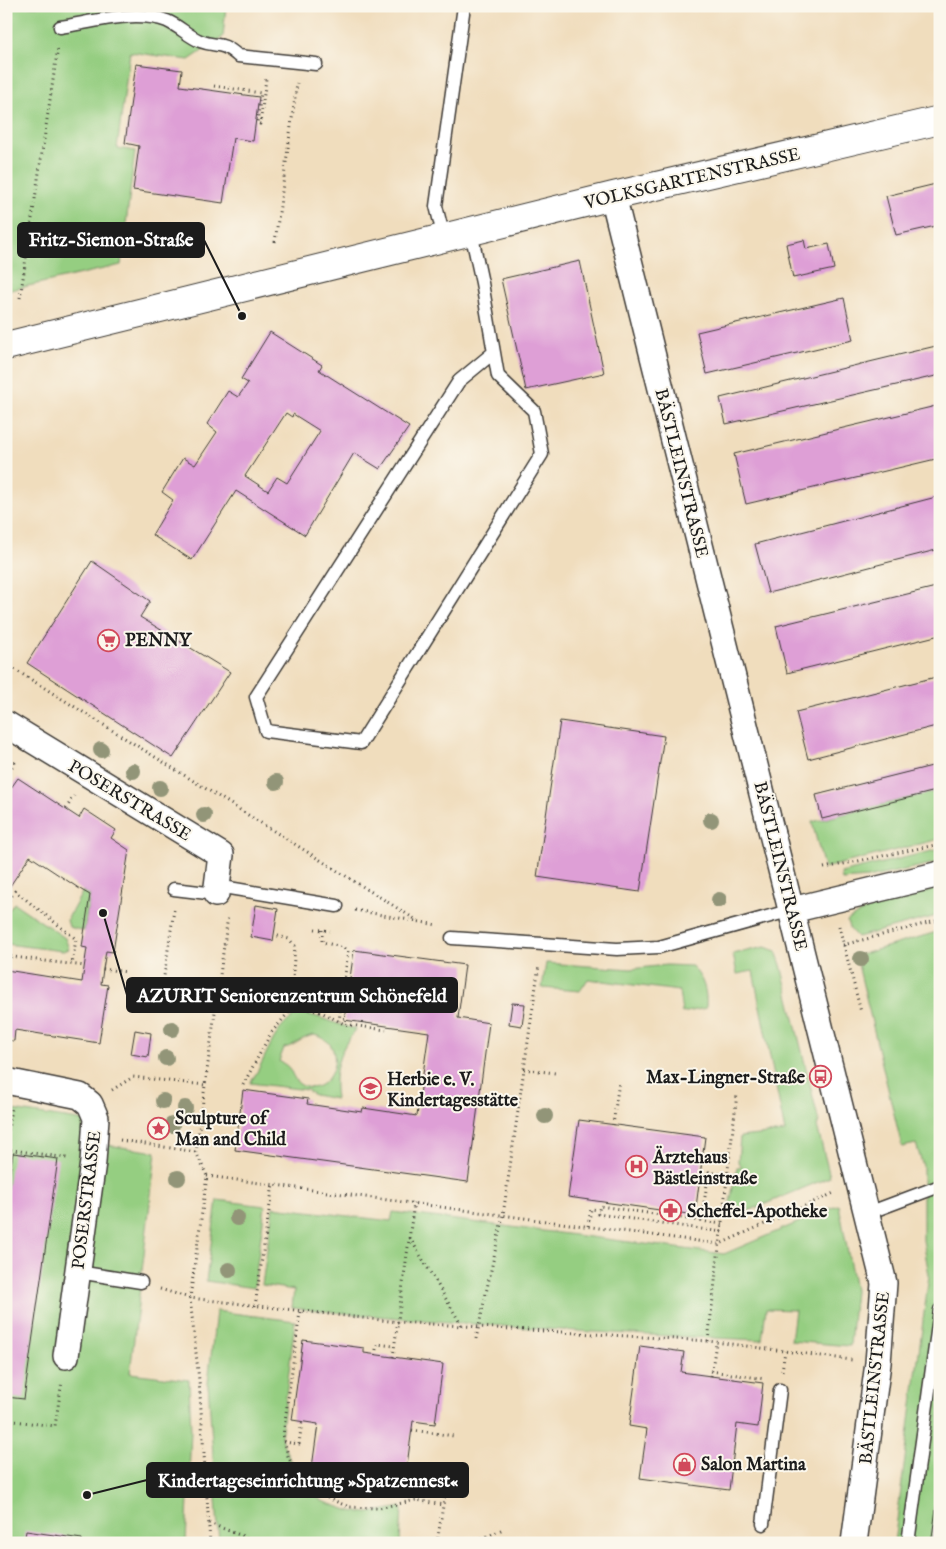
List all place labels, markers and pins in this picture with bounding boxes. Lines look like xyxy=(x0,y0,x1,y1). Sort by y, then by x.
callout: Fritz-Siemon-Straße xyxy=(18,223,204,257)
supermarket icon: PENNY xyxy=(97,628,121,652)
place label: PENNY xyxy=(125,630,193,653)
callout: AZURIT Seniorenzentrum Schönefeld xyxy=(127,978,457,1012)
bus stop icon: Max-Lingner-Straße xyxy=(809,1065,833,1089)
place label: Max-Lingner-Straße xyxy=(646,1067,806,1090)
place label: Herbie e. V. Kindertagesstätte xyxy=(387,1069,519,1113)
school or university icon: Herbie e. V. Kindertagesstätte xyxy=(359,1077,383,1101)
place label: Sculpture of Man and Child xyxy=(175,1108,286,1152)
place icon: Sculpture of Man and Child xyxy=(147,1116,171,1140)
place label: Ärztehaus Bästleinstraße xyxy=(652,1145,758,1191)
hospital icon: Ärztehaus Bästleinstraße xyxy=(625,1155,649,1179)
pharmacy icon: Scheffel-Apotheke xyxy=(659,1199,683,1223)
place label: Scheffel-Apotheke xyxy=(687,1201,828,1224)
shop icon: Salon Martina xyxy=(673,1452,697,1476)
place label: Salon Martina xyxy=(701,1454,807,1477)
callout: Kindertageseinrichtung »Spatzennest« xyxy=(147,1463,468,1497)

